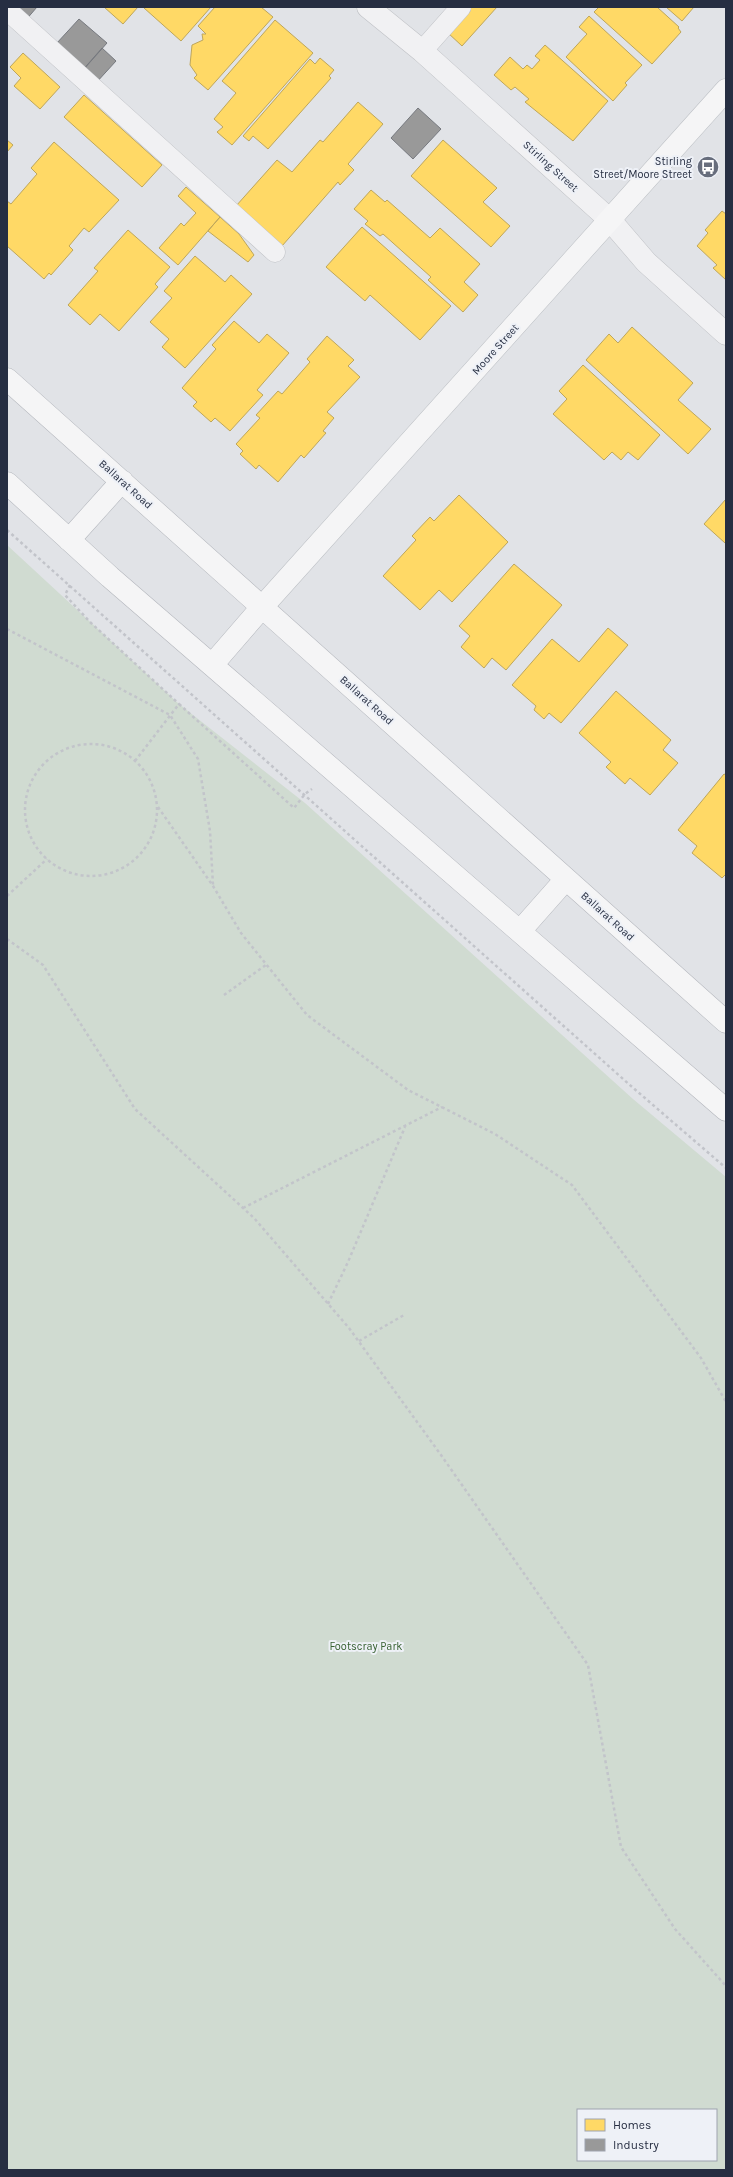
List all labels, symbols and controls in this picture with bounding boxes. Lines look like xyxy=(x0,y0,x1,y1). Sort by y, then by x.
street label: Stirling Street xyxy=(520,138,581,195)
bus stop icon: Stirling Street/Moore Street xyxy=(695,154,721,180)
place label: Stirling Street/Moore Street xyxy=(593,155,693,181)
street label: Moore Street xyxy=(469,321,522,377)
street label: Ballarat Road xyxy=(96,457,155,512)
street label: Ballarat Road xyxy=(337,673,396,728)
street label: Ballarat Road xyxy=(578,889,637,944)
park label: Footscray Park xyxy=(329,1640,403,1653)
legend xyxy=(577,2109,717,2161)
text: Homes xyxy=(613,2118,651,2132)
text: Industry xyxy=(613,2138,659,2152)

